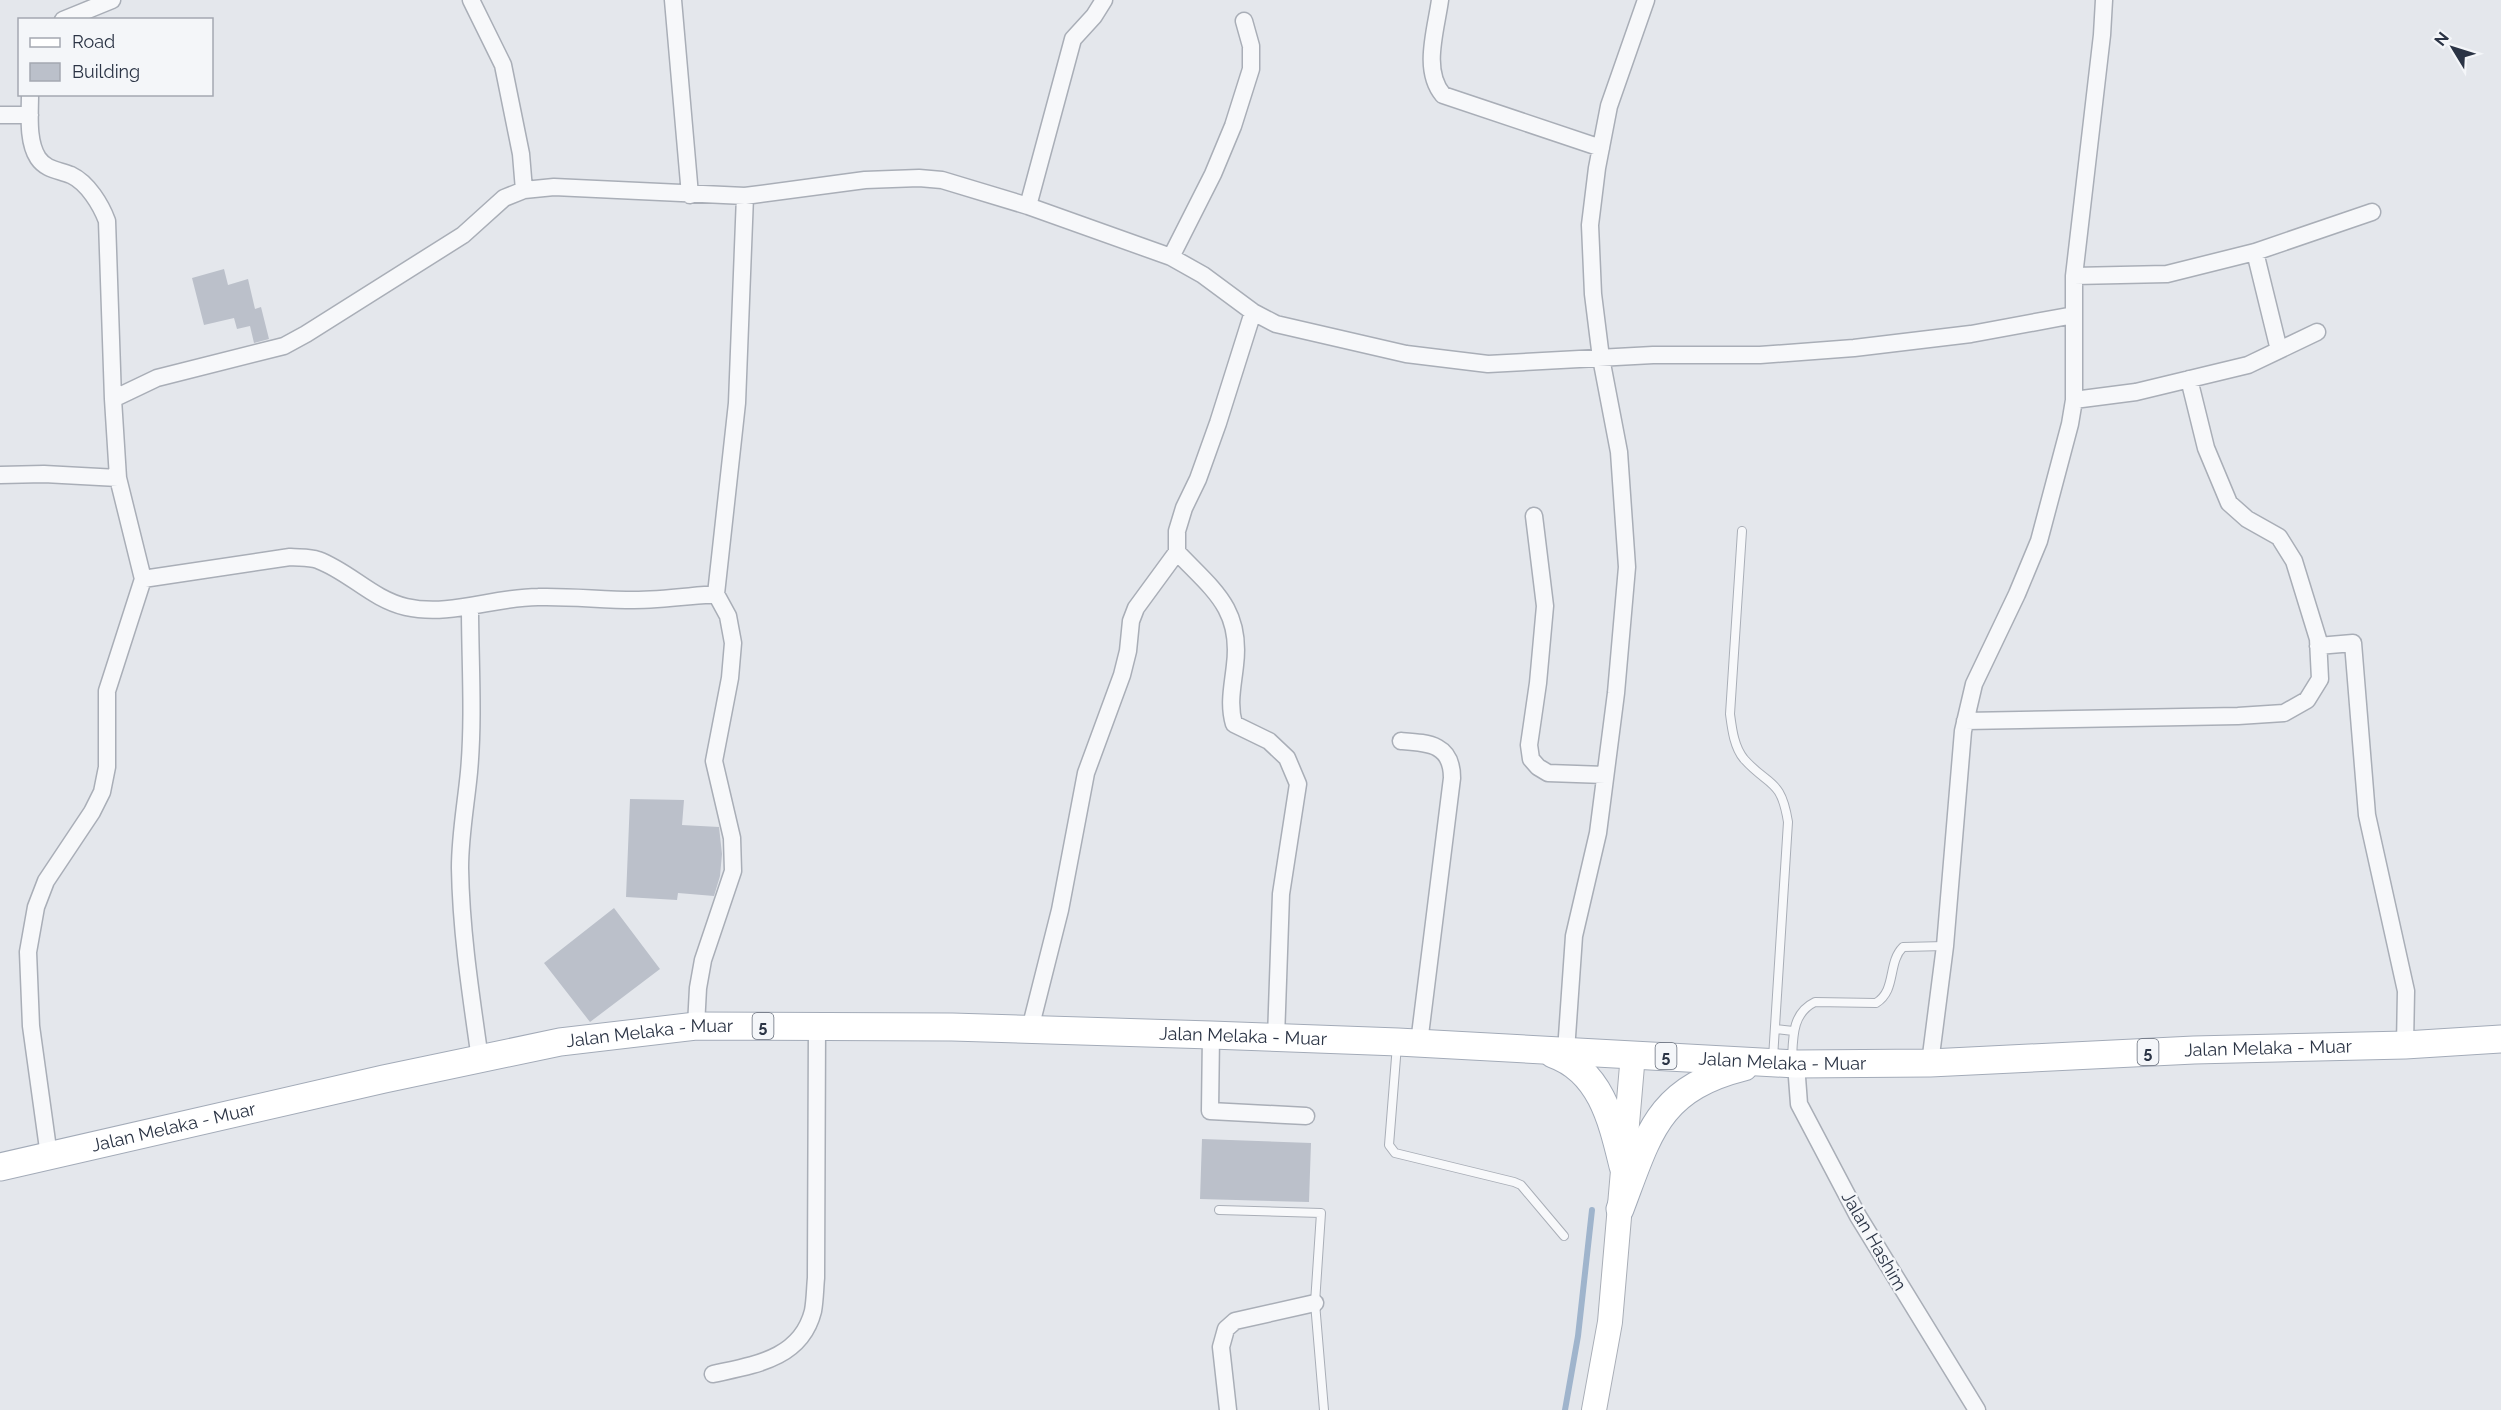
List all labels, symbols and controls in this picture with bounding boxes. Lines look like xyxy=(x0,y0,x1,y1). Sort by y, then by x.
legend xyxy=(18,18,213,96)
north arrow xyxy=(2423,18,2483,78)
text: N xyxy=(2430,28,2453,50)
text: Road xyxy=(72,31,115,52)
text: Building xyxy=(72,61,140,82)
road number: 5 xyxy=(752,1013,774,1039)
street label: Jalan Melaka - Muar xyxy=(565,1015,734,1051)
street label: Jalan Melaka - Muar xyxy=(1159,1022,1328,1049)
street label: Jalan Melaka - Muar xyxy=(2184,1035,2353,1060)
road number: 5 xyxy=(2138,1039,2158,1065)
road number: 5 xyxy=(1656,1043,1676,1069)
street label: Jalan Melaka - Muar xyxy=(1698,1048,1867,1074)
street label: Jalan Melaka - Muar xyxy=(89,1098,258,1156)
street label: Jalan Hashim xyxy=(1838,1188,1911,1294)

